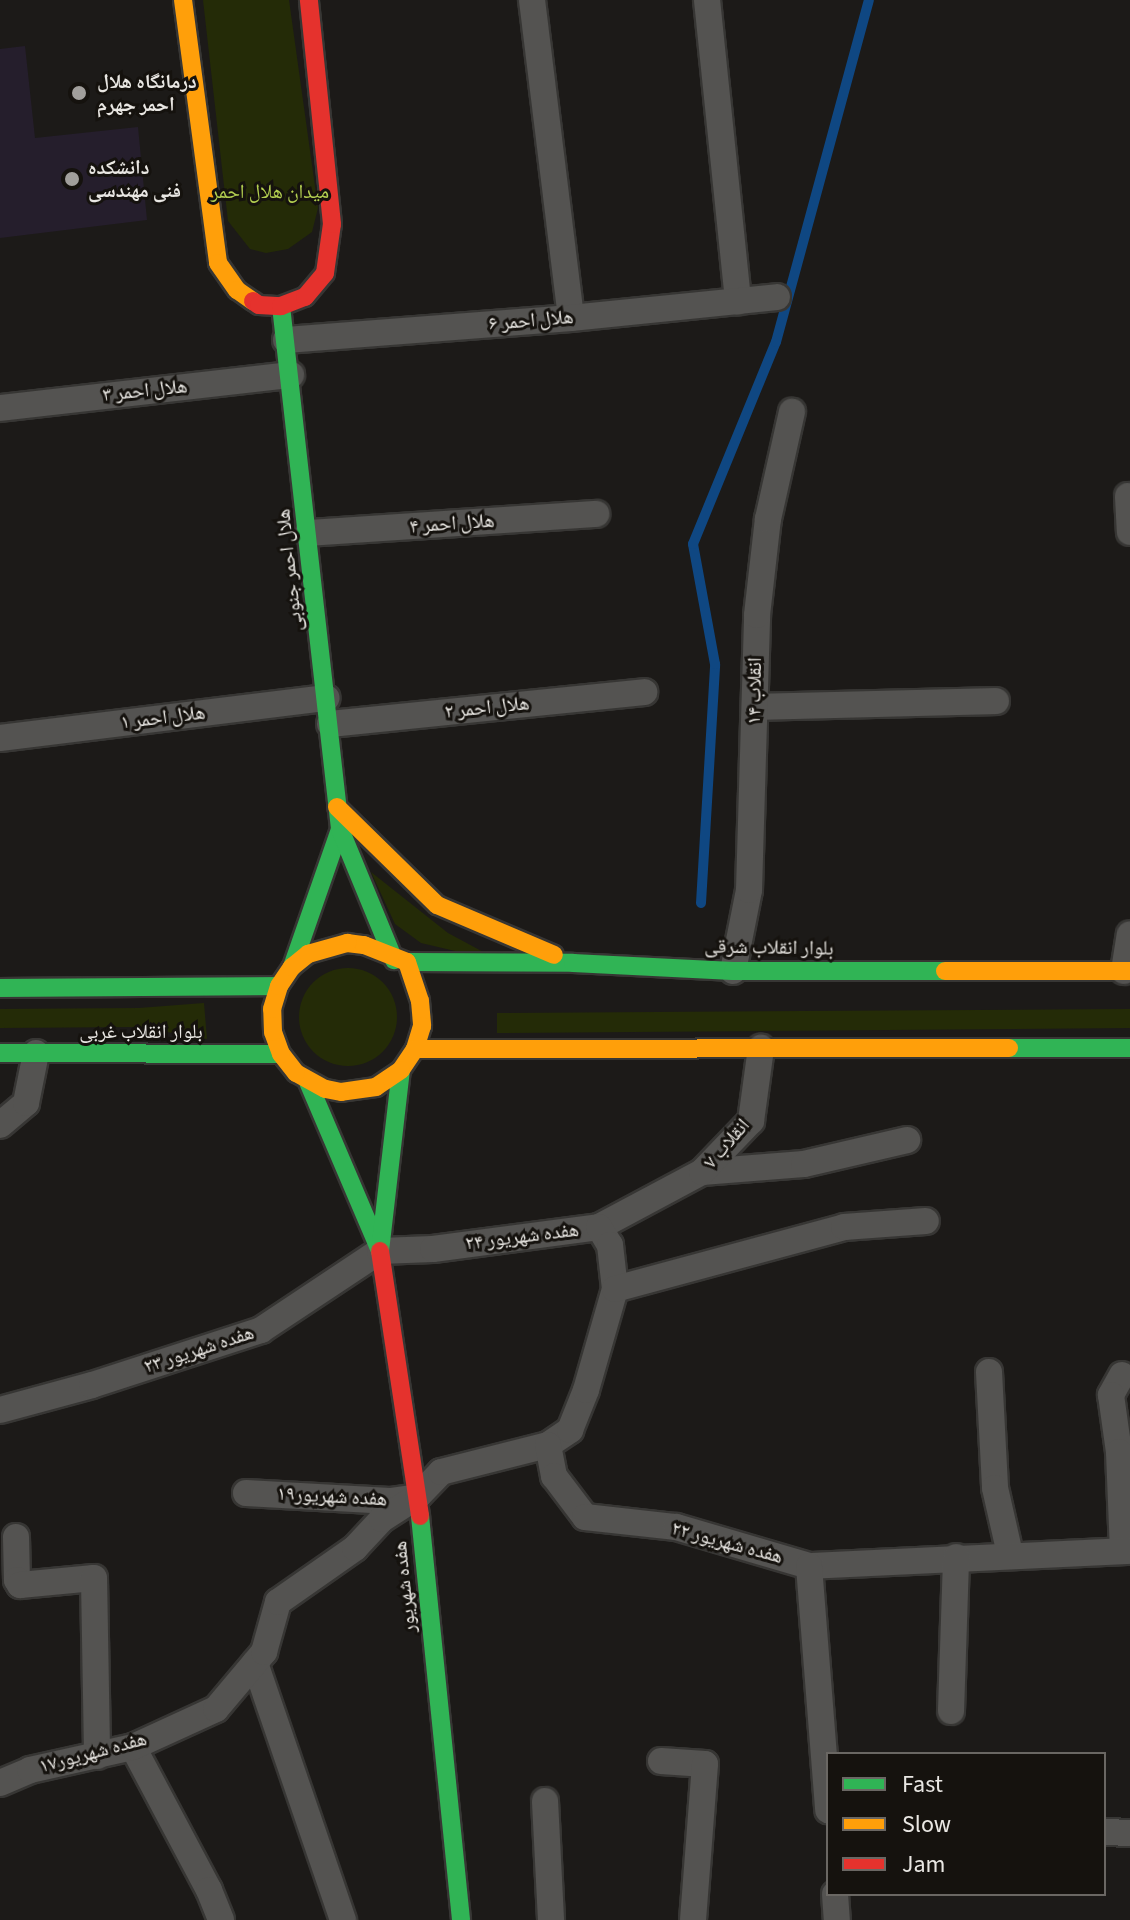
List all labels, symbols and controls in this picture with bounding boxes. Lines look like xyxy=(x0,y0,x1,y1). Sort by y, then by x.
place label: درمانگاه هلال احمر جهرم xyxy=(97,70,197,117)
marker: درمانگاه هلال احمر جهرم xyxy=(68,82,90,104)
place label: دانشکده فنی مهندسی xyxy=(88,156,181,203)
marker: دانشکده فنی مهندسی xyxy=(63,170,81,188)
park label: میدان هلال احمر xyxy=(211,180,329,204)
street label: هلال احمر ۶ xyxy=(488,305,574,337)
street label: هلال احمر ۳ xyxy=(101,375,189,407)
street label: هلال احمر جنوبی xyxy=(272,507,308,633)
street label: هلال احمر ۴ xyxy=(409,509,495,539)
street label: انقلاب ۱۴ xyxy=(742,657,768,725)
street label: هلال احمر ۲ xyxy=(443,692,531,724)
street label: هلال احمر ۱ xyxy=(119,701,207,735)
street label: بلوار انقلاب شرقی xyxy=(704,935,834,961)
street label: بلوار انقلاب غربی xyxy=(79,1020,203,1044)
street label: انقلاب ۷ xyxy=(699,1114,755,1174)
street label: هفده شهریور ۲۴ xyxy=(464,1218,580,1256)
street label: هفده شهریور ۲۳ xyxy=(141,1321,257,1379)
street label: هفده شهریور۱۹ xyxy=(276,1482,388,1512)
street label: هفده شهریور ۲۲ xyxy=(669,1517,785,1569)
street label: هفده شهریور xyxy=(388,1540,422,1634)
street label: هفده شهریور۱۷ xyxy=(37,1727,149,1779)
legend xyxy=(826,1752,1106,1896)
text: Fast xyxy=(902,1767,943,1802)
text: Slow xyxy=(902,1807,951,1842)
text: Jam xyxy=(902,1847,946,1882)

